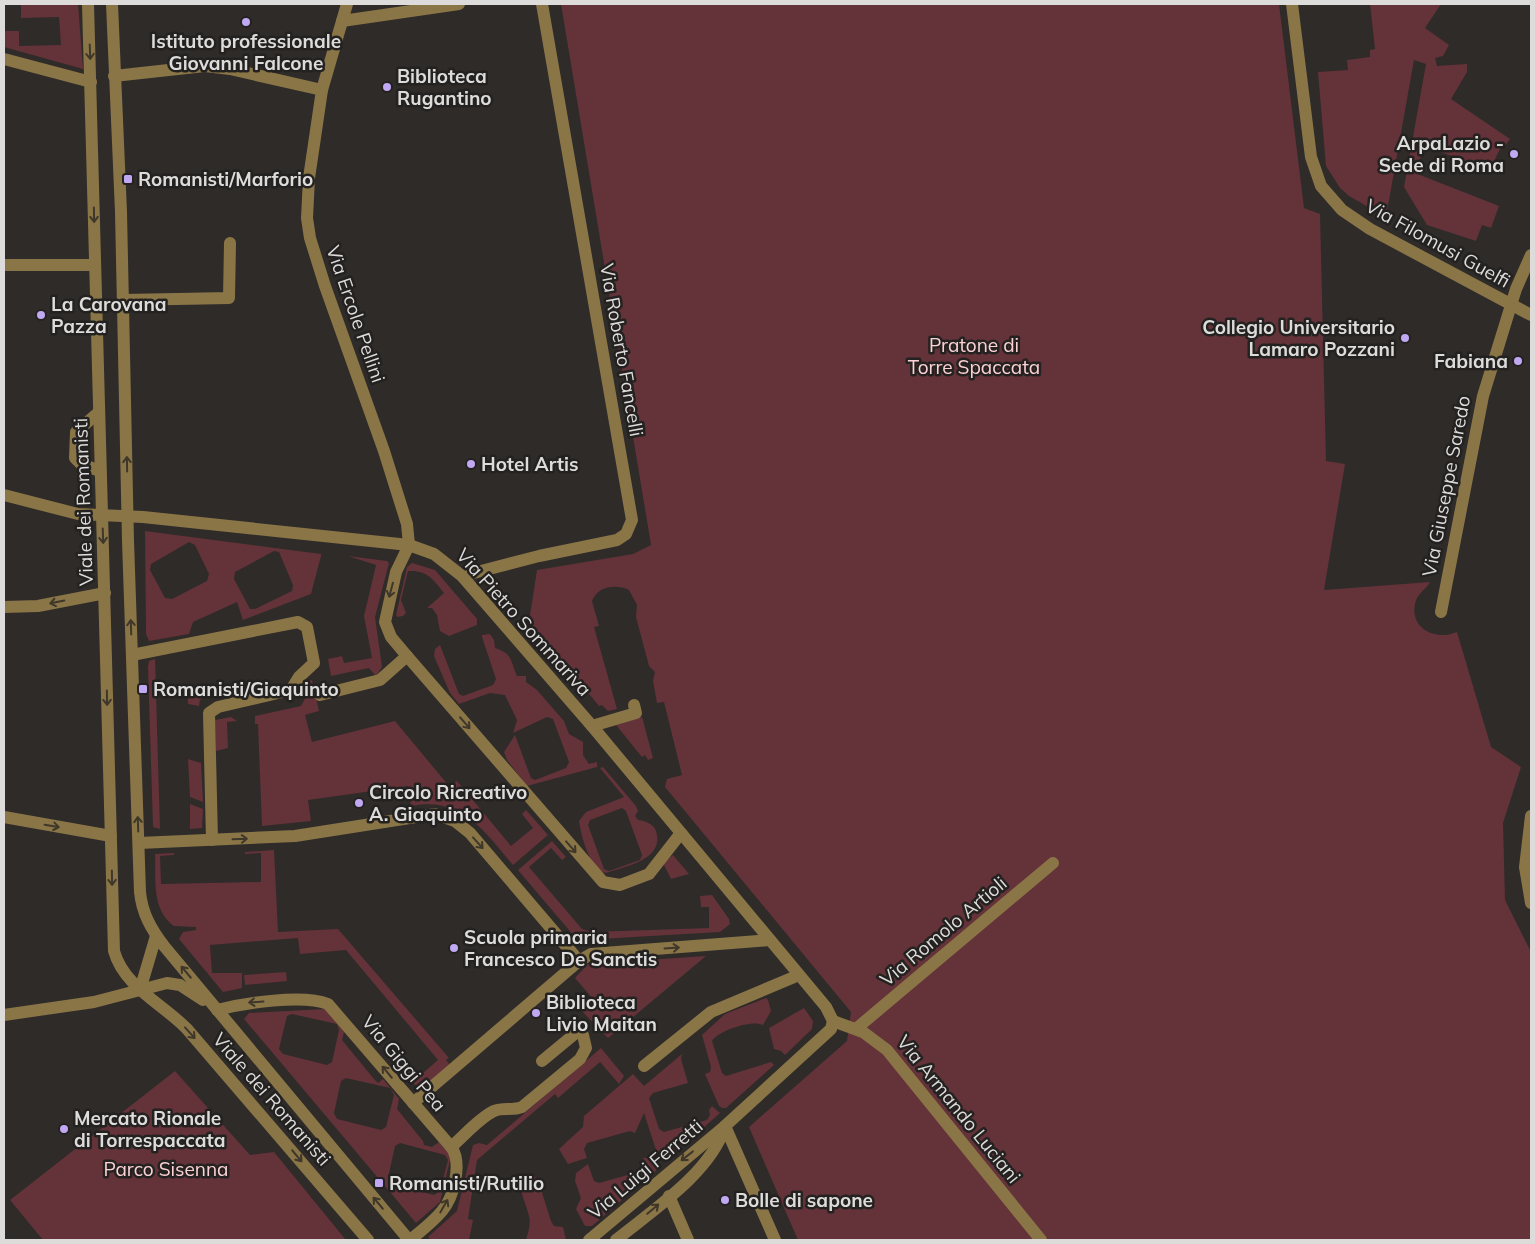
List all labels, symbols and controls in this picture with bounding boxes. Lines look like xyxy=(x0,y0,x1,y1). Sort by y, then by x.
marker: Istituto professionale Giovanni Falcone xyxy=(240,16,252,28)
place label: Istituto professionale Giovanni Falcone xyxy=(151,29,341,75)
one-way arrow xyxy=(85,44,95,60)
place label: Biblioteca Rugantino xyxy=(397,64,492,110)
marker: Biblioteca Rugantino xyxy=(381,81,393,93)
place label: ArpaLazio - Sede di Roma xyxy=(1379,131,1504,177)
marker: ArpaLazio - Sede di Roma xyxy=(1508,148,1520,160)
place label: Romanisti/Marforio xyxy=(138,167,313,191)
marker: Romanisti/Marforio xyxy=(122,173,134,185)
street label: Via Filomusi Guelfi xyxy=(1361,193,1515,293)
one-way arrow xyxy=(89,207,98,223)
street label: Via Ercole Pellini xyxy=(321,242,391,386)
street label: Via Roberto Fancelli xyxy=(595,262,649,438)
place label: La Carovana Pazza xyxy=(51,292,167,338)
marker: La Carovana Pazza xyxy=(35,309,47,321)
place label: Collegio Universitario Lamaro Pozzani xyxy=(1202,315,1395,361)
marker: Collegio Universitario Lamaro Pozzani xyxy=(1399,332,1411,344)
park label: Pratone di Torre Spaccata xyxy=(908,333,1040,379)
place label: Fabiana xyxy=(1434,349,1508,373)
marker: Fabiana xyxy=(1512,355,1524,367)
street label: Via Giuseppe Saredo xyxy=(1417,393,1475,579)
street label: Viale dei Romanisti xyxy=(68,418,98,586)
place label: Hotel Artis xyxy=(481,452,578,476)
one-way arrow xyxy=(122,457,132,473)
marker: Hotel Artis xyxy=(465,458,477,470)
one-way arrow xyxy=(98,528,108,544)
street label: Via Pietro Sommariva xyxy=(451,543,597,701)
one-way arrow xyxy=(386,582,395,598)
one-way arrow xyxy=(49,598,65,608)
one-way arrow xyxy=(127,619,136,635)
place label: Romanisti/Giaquinto xyxy=(153,677,339,701)
marker: Romanisti/Giaquinto xyxy=(137,683,149,695)
one-way arrow xyxy=(103,690,112,706)
one-way arrow xyxy=(459,717,471,730)
place label: Circolo Ricreativo A. Giaquinto xyxy=(369,780,527,826)
marker: Circolo Ricreativo A. Giaquinto xyxy=(353,797,365,809)
one-way arrow xyxy=(134,816,143,832)
one-way arrow xyxy=(43,821,59,831)
one-way arrow xyxy=(232,834,248,844)
one-way arrow xyxy=(473,836,484,849)
one-way arrow xyxy=(565,840,576,853)
one-way arrow xyxy=(107,870,117,886)
street label: Via Romolo Artioli xyxy=(875,871,1011,991)
place label: Scuola primaria Francesco De Sanctis xyxy=(464,925,657,971)
marker: Scuola primaria Francesco De Sanctis xyxy=(448,942,460,954)
one-way arrow xyxy=(664,943,680,953)
one-way arrow xyxy=(181,966,192,979)
place label: Biblioteca Livio Maitan xyxy=(546,990,657,1036)
one-way arrow xyxy=(248,998,264,1007)
marker: Biblioteca Livio Maitan xyxy=(530,1007,542,1019)
street label: Via Giggi Pea xyxy=(357,1010,451,1116)
one-way arrow xyxy=(185,1026,196,1039)
street label: Viale dei Romanisti xyxy=(208,1028,336,1170)
street label: Via Armando Luciani xyxy=(892,1030,1026,1188)
one-way arrow xyxy=(381,1065,393,1078)
place label: Mercato Rionale di Torrespaccata xyxy=(74,1106,225,1152)
street label: Via Luigi Ferretti xyxy=(583,1114,707,1224)
marker: Mercato Rionale di Torrespaccata xyxy=(58,1123,70,1135)
one-way arrow xyxy=(291,1149,302,1162)
one-way arrow xyxy=(681,1151,694,1162)
park label: Parco Sisenna xyxy=(104,1157,228,1181)
place label: Romanisti/Rutilio xyxy=(389,1171,544,1195)
marker: Romanisti/Rutilio xyxy=(373,1177,385,1189)
place label: Bolle di sapone xyxy=(735,1188,873,1212)
marker: Bolle di sapone xyxy=(719,1194,731,1206)
one-way arrow xyxy=(373,1197,384,1210)
one-way arrow xyxy=(440,1200,450,1214)
one-way arrow xyxy=(646,1204,659,1215)

